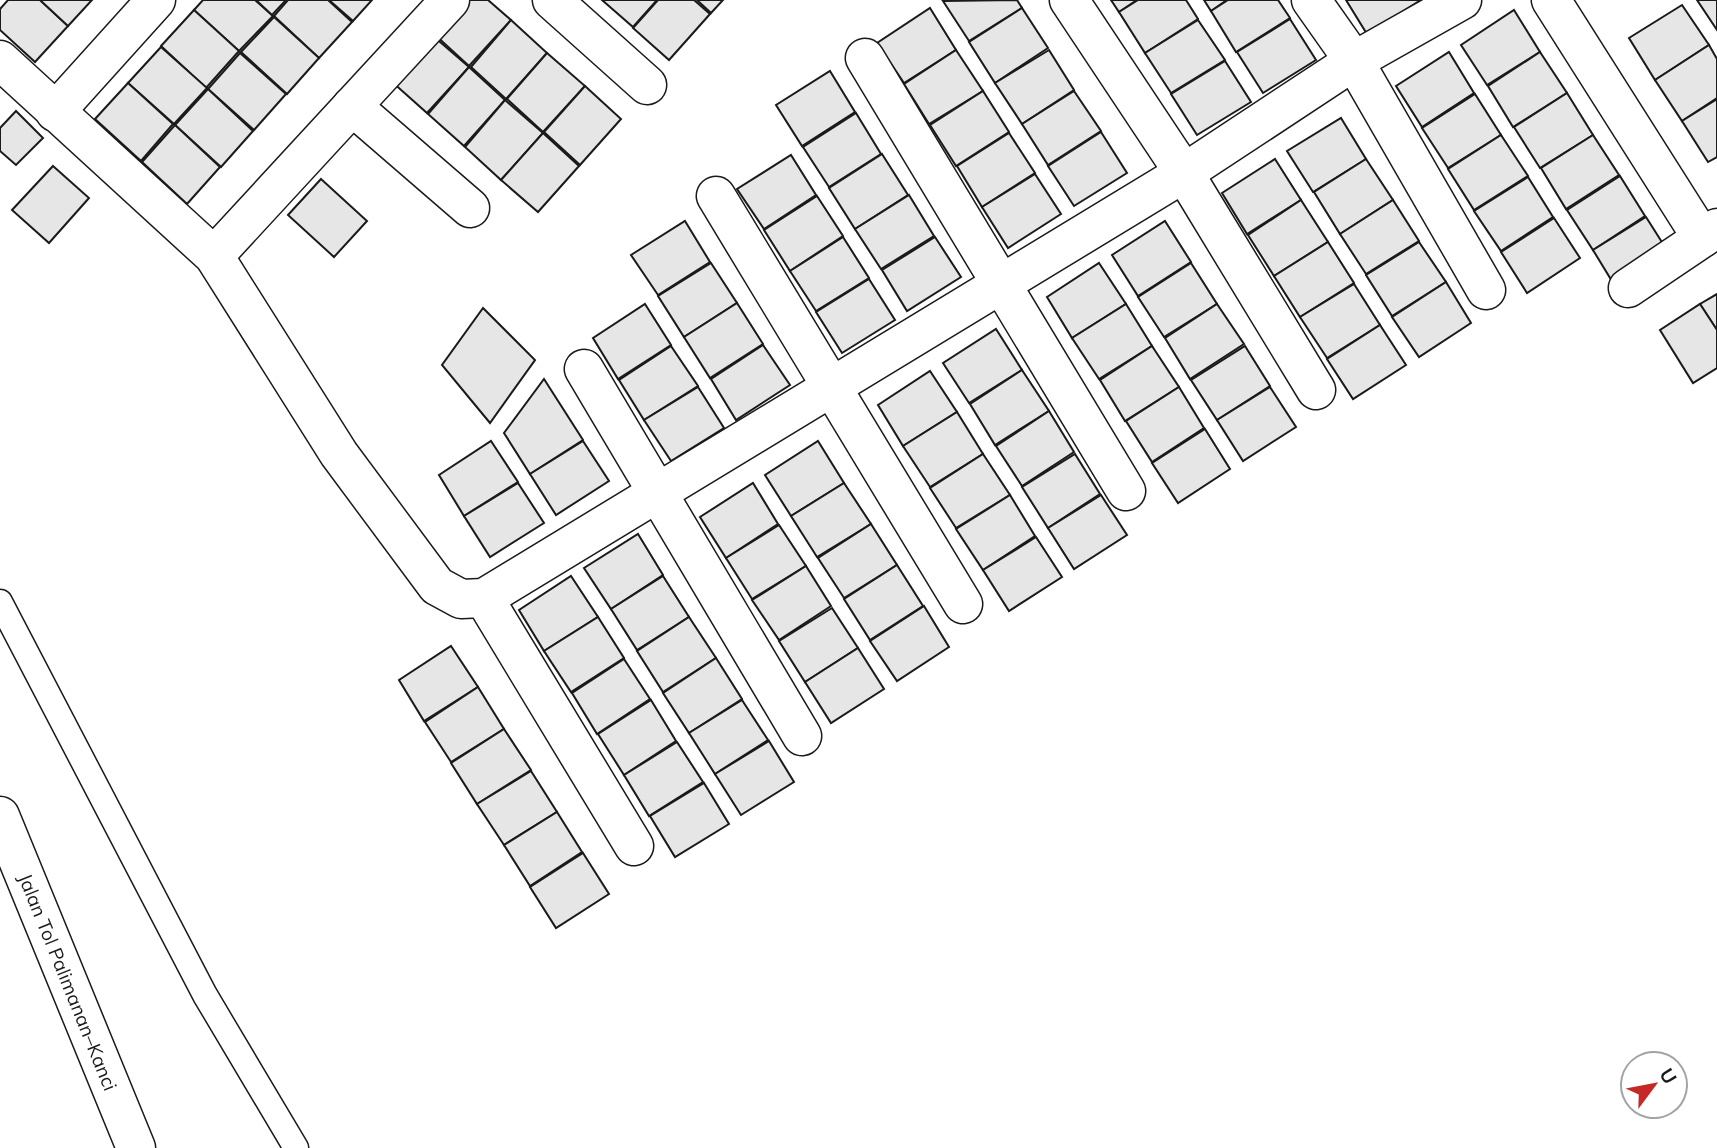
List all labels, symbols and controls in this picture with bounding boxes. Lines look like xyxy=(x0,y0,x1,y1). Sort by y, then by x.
street label: Jalan Tol Palimanan–Kanci xyxy=(13,870,123,1094)
north arrow xyxy=(1619,1050,1689,1120)
text: U xyxy=(1655,1064,1682,1088)

